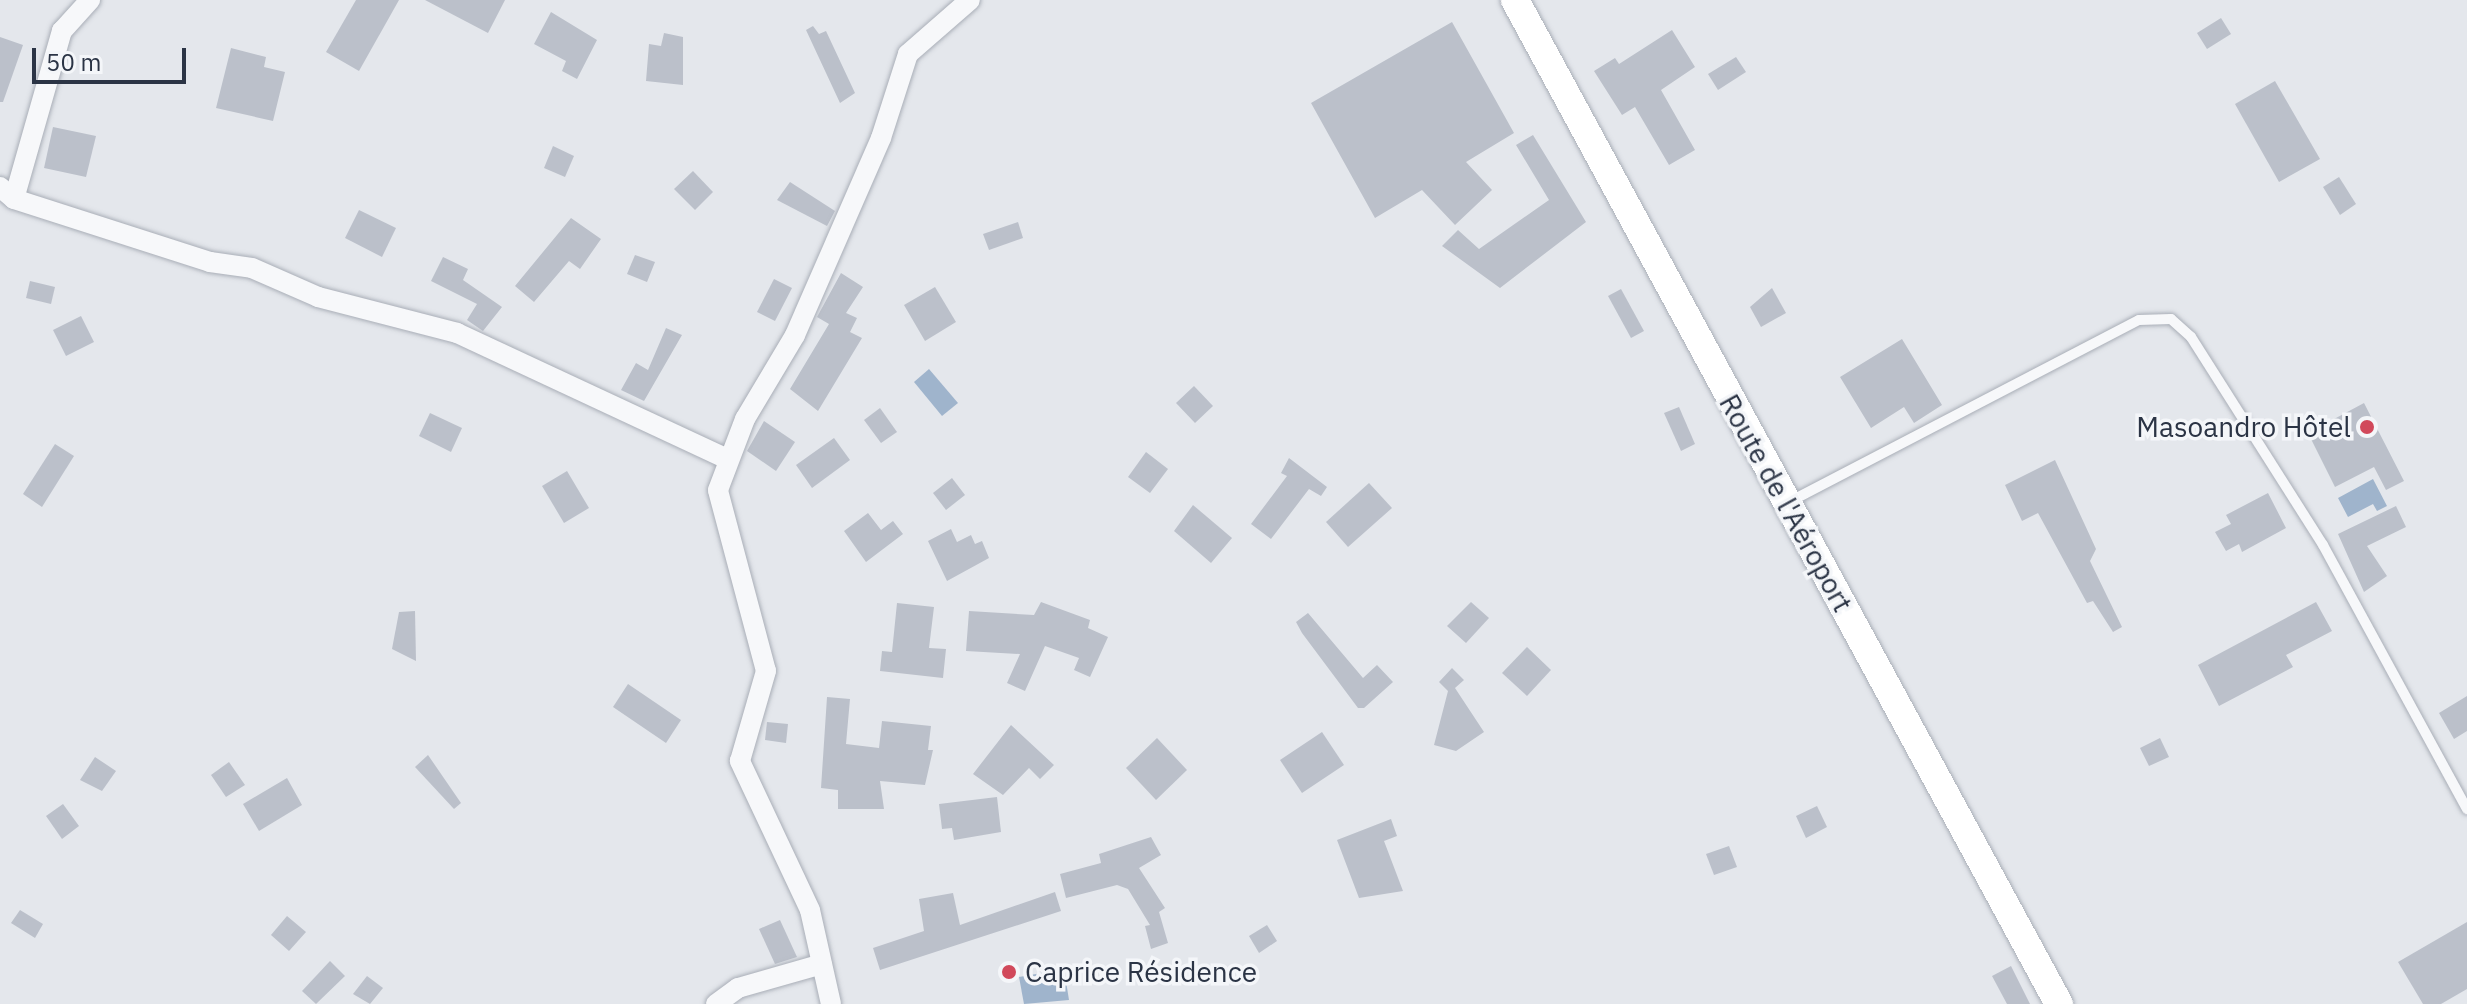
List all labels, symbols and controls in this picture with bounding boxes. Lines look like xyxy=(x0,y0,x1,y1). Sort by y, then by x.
scale bar xyxy=(36,32,190,82)
text: 50 m xyxy=(46,46,101,78)
street label: Route de l'Aéroport xyxy=(1712,388,1860,618)
place label: Masoandro Hôtel xyxy=(2136,410,2351,444)
marker: Masoandro Hôtel xyxy=(2358,418,2376,436)
place label: Caprice Résidence xyxy=(1025,955,1257,989)
marker: Caprice Résidence xyxy=(1000,963,1018,981)

